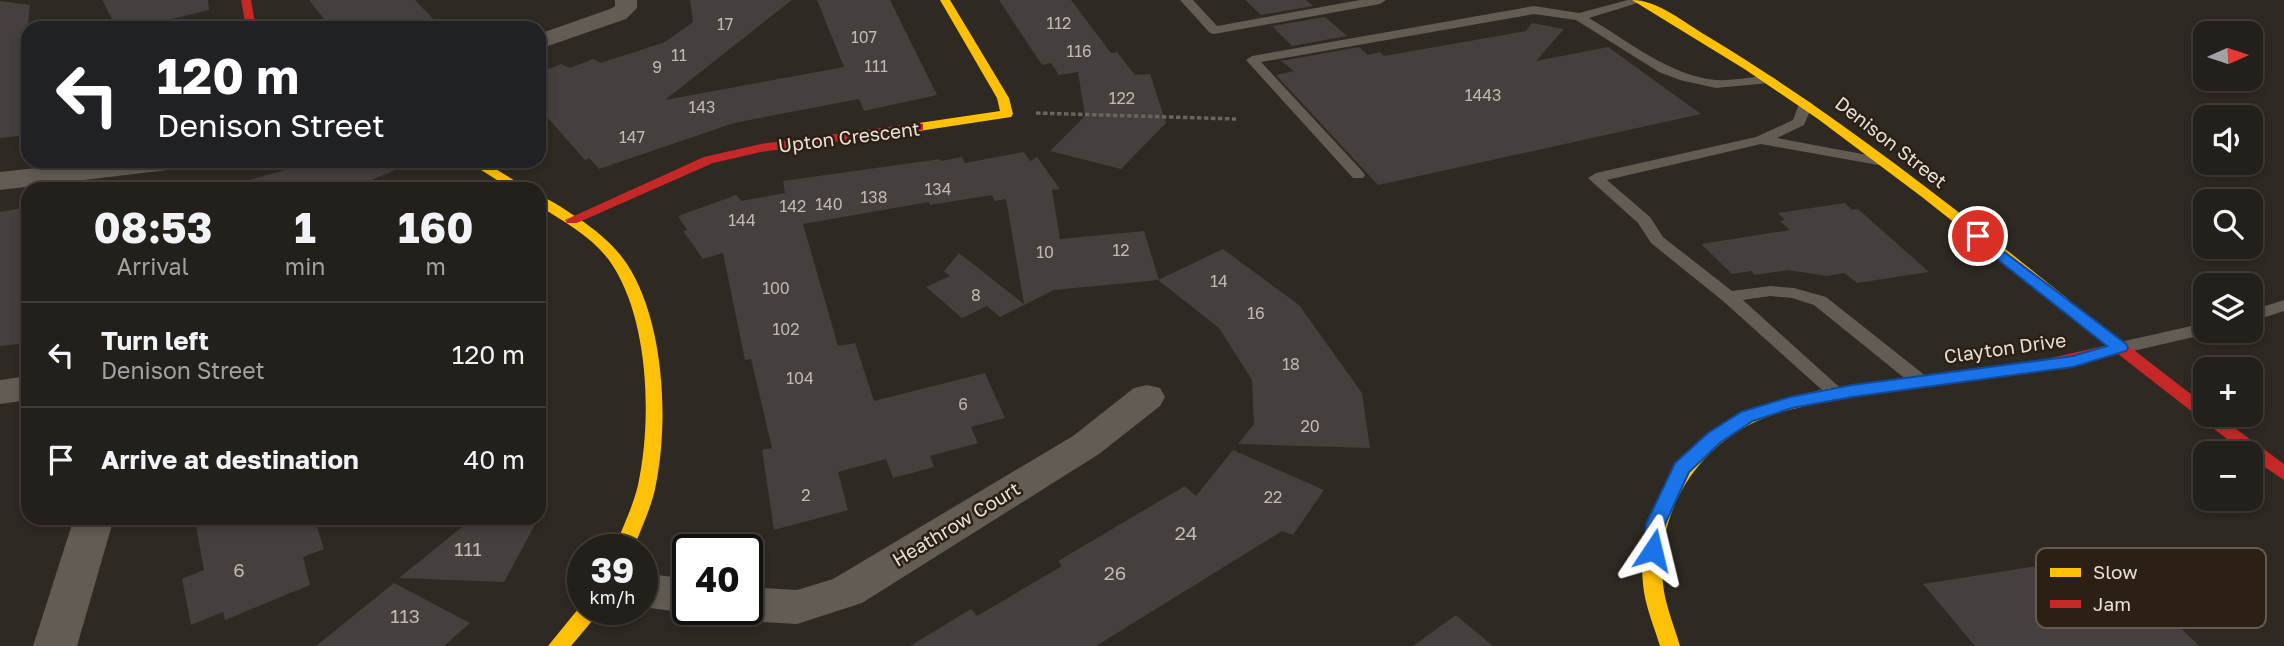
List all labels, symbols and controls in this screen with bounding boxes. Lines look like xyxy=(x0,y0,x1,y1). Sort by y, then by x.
house number: 112 xyxy=(1047,13,1071,33)
house number: 17 xyxy=(717,14,733,34)
north arrow xyxy=(2193,21,2263,91)
map controls xyxy=(2193,21,2263,511)
house number: 107 xyxy=(851,27,877,47)
house number: 116 xyxy=(1066,41,1092,61)
house number: 11 xyxy=(671,45,687,65)
text: 120 m xyxy=(157,46,299,105)
icon: left xyxy=(42,49,133,140)
house number: 111 xyxy=(864,56,888,76)
house number: 9 xyxy=(652,57,662,77)
house number: 1443 xyxy=(1465,85,1501,105)
house number: 122 xyxy=(1109,88,1135,108)
street label: Denison Street xyxy=(1831,91,1952,192)
house number: 143 xyxy=(689,97,715,117)
button: sound xyxy=(2193,105,2263,175)
text: Denison Street xyxy=(157,106,385,144)
street label: Upton Crescent xyxy=(777,116,921,157)
house number: 147 xyxy=(619,127,645,147)
house number: 134 xyxy=(925,179,951,199)
house number: 138 xyxy=(861,187,887,207)
button: search xyxy=(2193,189,2263,259)
house number: 140 xyxy=(815,194,843,214)
house number: 142 xyxy=(780,196,806,216)
text: 08:53 xyxy=(93,202,212,252)
text: 1 xyxy=(294,202,316,252)
text: 160 xyxy=(398,202,474,252)
pin xyxy=(1948,206,2008,266)
house number: 144 xyxy=(728,210,756,230)
icon: arrive xyxy=(1959,217,1997,255)
house number: 12 xyxy=(1112,240,1130,260)
house number: 10 xyxy=(1036,242,1054,262)
text: Arrival xyxy=(117,252,189,280)
text: min xyxy=(285,252,325,280)
text: m xyxy=(426,252,446,280)
house number: 14 xyxy=(1210,271,1228,291)
button: layers xyxy=(2193,273,2263,343)
house number: 100 xyxy=(762,278,790,298)
house number: 8 xyxy=(971,285,981,305)
house number: 16 xyxy=(1247,303,1265,323)
house number: 102 xyxy=(773,319,799,339)
text: Turn left xyxy=(101,325,209,356)
street label: Clayton Drive xyxy=(1942,328,2067,367)
icon: left xyxy=(42,336,80,374)
text: 120 m xyxy=(452,339,525,370)
house number: 18 xyxy=(1282,354,1300,374)
text: Denison Street xyxy=(101,356,265,384)
button: + xyxy=(2193,357,2263,427)
house number: 104 xyxy=(786,368,814,388)
house number: 6 xyxy=(958,394,968,414)
house number: 20 xyxy=(1300,416,1320,436)
icon: arrive xyxy=(42,441,80,479)
button: − xyxy=(2193,441,2263,511)
text: Arrive at destination xyxy=(101,444,359,475)
text: 40 m xyxy=(464,444,525,475)
street label: Heathrow Court xyxy=(888,476,1024,571)
house number: 2 xyxy=(801,485,811,505)
house number: 22 xyxy=(1264,487,1282,507)
position arrow xyxy=(1616,513,1690,587)
house number: 24 xyxy=(1175,521,1197,544)
speed limit sign: 40 xyxy=(672,534,763,625)
house number: 111 xyxy=(454,537,482,560)
legend xyxy=(2036,548,2266,628)
text: 39 xyxy=(591,549,634,591)
house number: 6 xyxy=(233,558,245,581)
text: Slow xyxy=(2093,560,2138,583)
house number: 26 xyxy=(1104,561,1126,584)
text: km/h xyxy=(590,586,635,608)
text: Jam xyxy=(2093,592,2131,615)
house number: 113 xyxy=(390,604,420,627)

